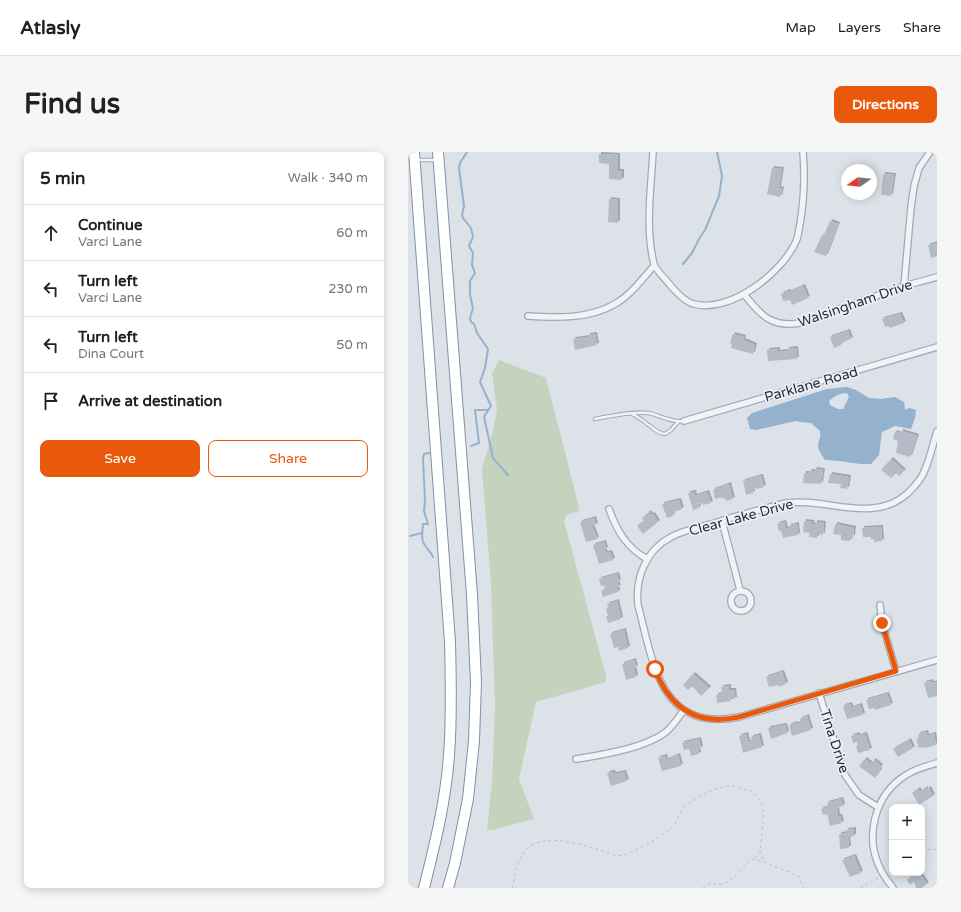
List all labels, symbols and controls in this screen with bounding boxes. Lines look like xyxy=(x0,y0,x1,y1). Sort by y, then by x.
text: Atlasly xyxy=(20,17,80,39)
text: Map xyxy=(786,19,816,36)
text: Layers xyxy=(838,19,881,36)
text: Share xyxy=(903,19,941,36)
button: Directions xyxy=(834,86,937,123)
text: Find us xyxy=(24,87,120,121)
north arrow xyxy=(841,164,877,200)
text: 5 min xyxy=(40,168,85,189)
text: Walk · 340 m xyxy=(288,170,368,186)
text: Continue xyxy=(78,216,142,234)
icon: ahead xyxy=(40,222,62,244)
text: 60 m xyxy=(336,225,368,241)
text: Varci Lane xyxy=(78,234,142,250)
text: Turn left xyxy=(78,272,138,290)
street label: Walsingham Drive xyxy=(796,276,915,331)
icon: left xyxy=(40,278,62,300)
text: 230 m xyxy=(328,281,368,297)
text: Varci Lane xyxy=(78,290,142,306)
text: Turn left xyxy=(78,328,138,346)
icon: left xyxy=(40,334,62,356)
text: 50 m xyxy=(336,337,368,353)
text: Dina Court xyxy=(78,346,144,362)
street label: Parklane Road xyxy=(762,363,860,406)
icon: arrive xyxy=(40,390,62,412)
text: Arrive at destination xyxy=(78,392,222,410)
button: Save xyxy=(40,440,200,477)
button: Share xyxy=(208,440,368,477)
street label: Clear Lake Drive xyxy=(687,495,795,540)
route end xyxy=(873,614,891,632)
route start xyxy=(646,660,664,678)
street label: Tina Drive xyxy=(816,707,853,775)
map controls xyxy=(889,804,925,876)
button: + xyxy=(889,804,925,840)
button: − xyxy=(889,840,925,876)

